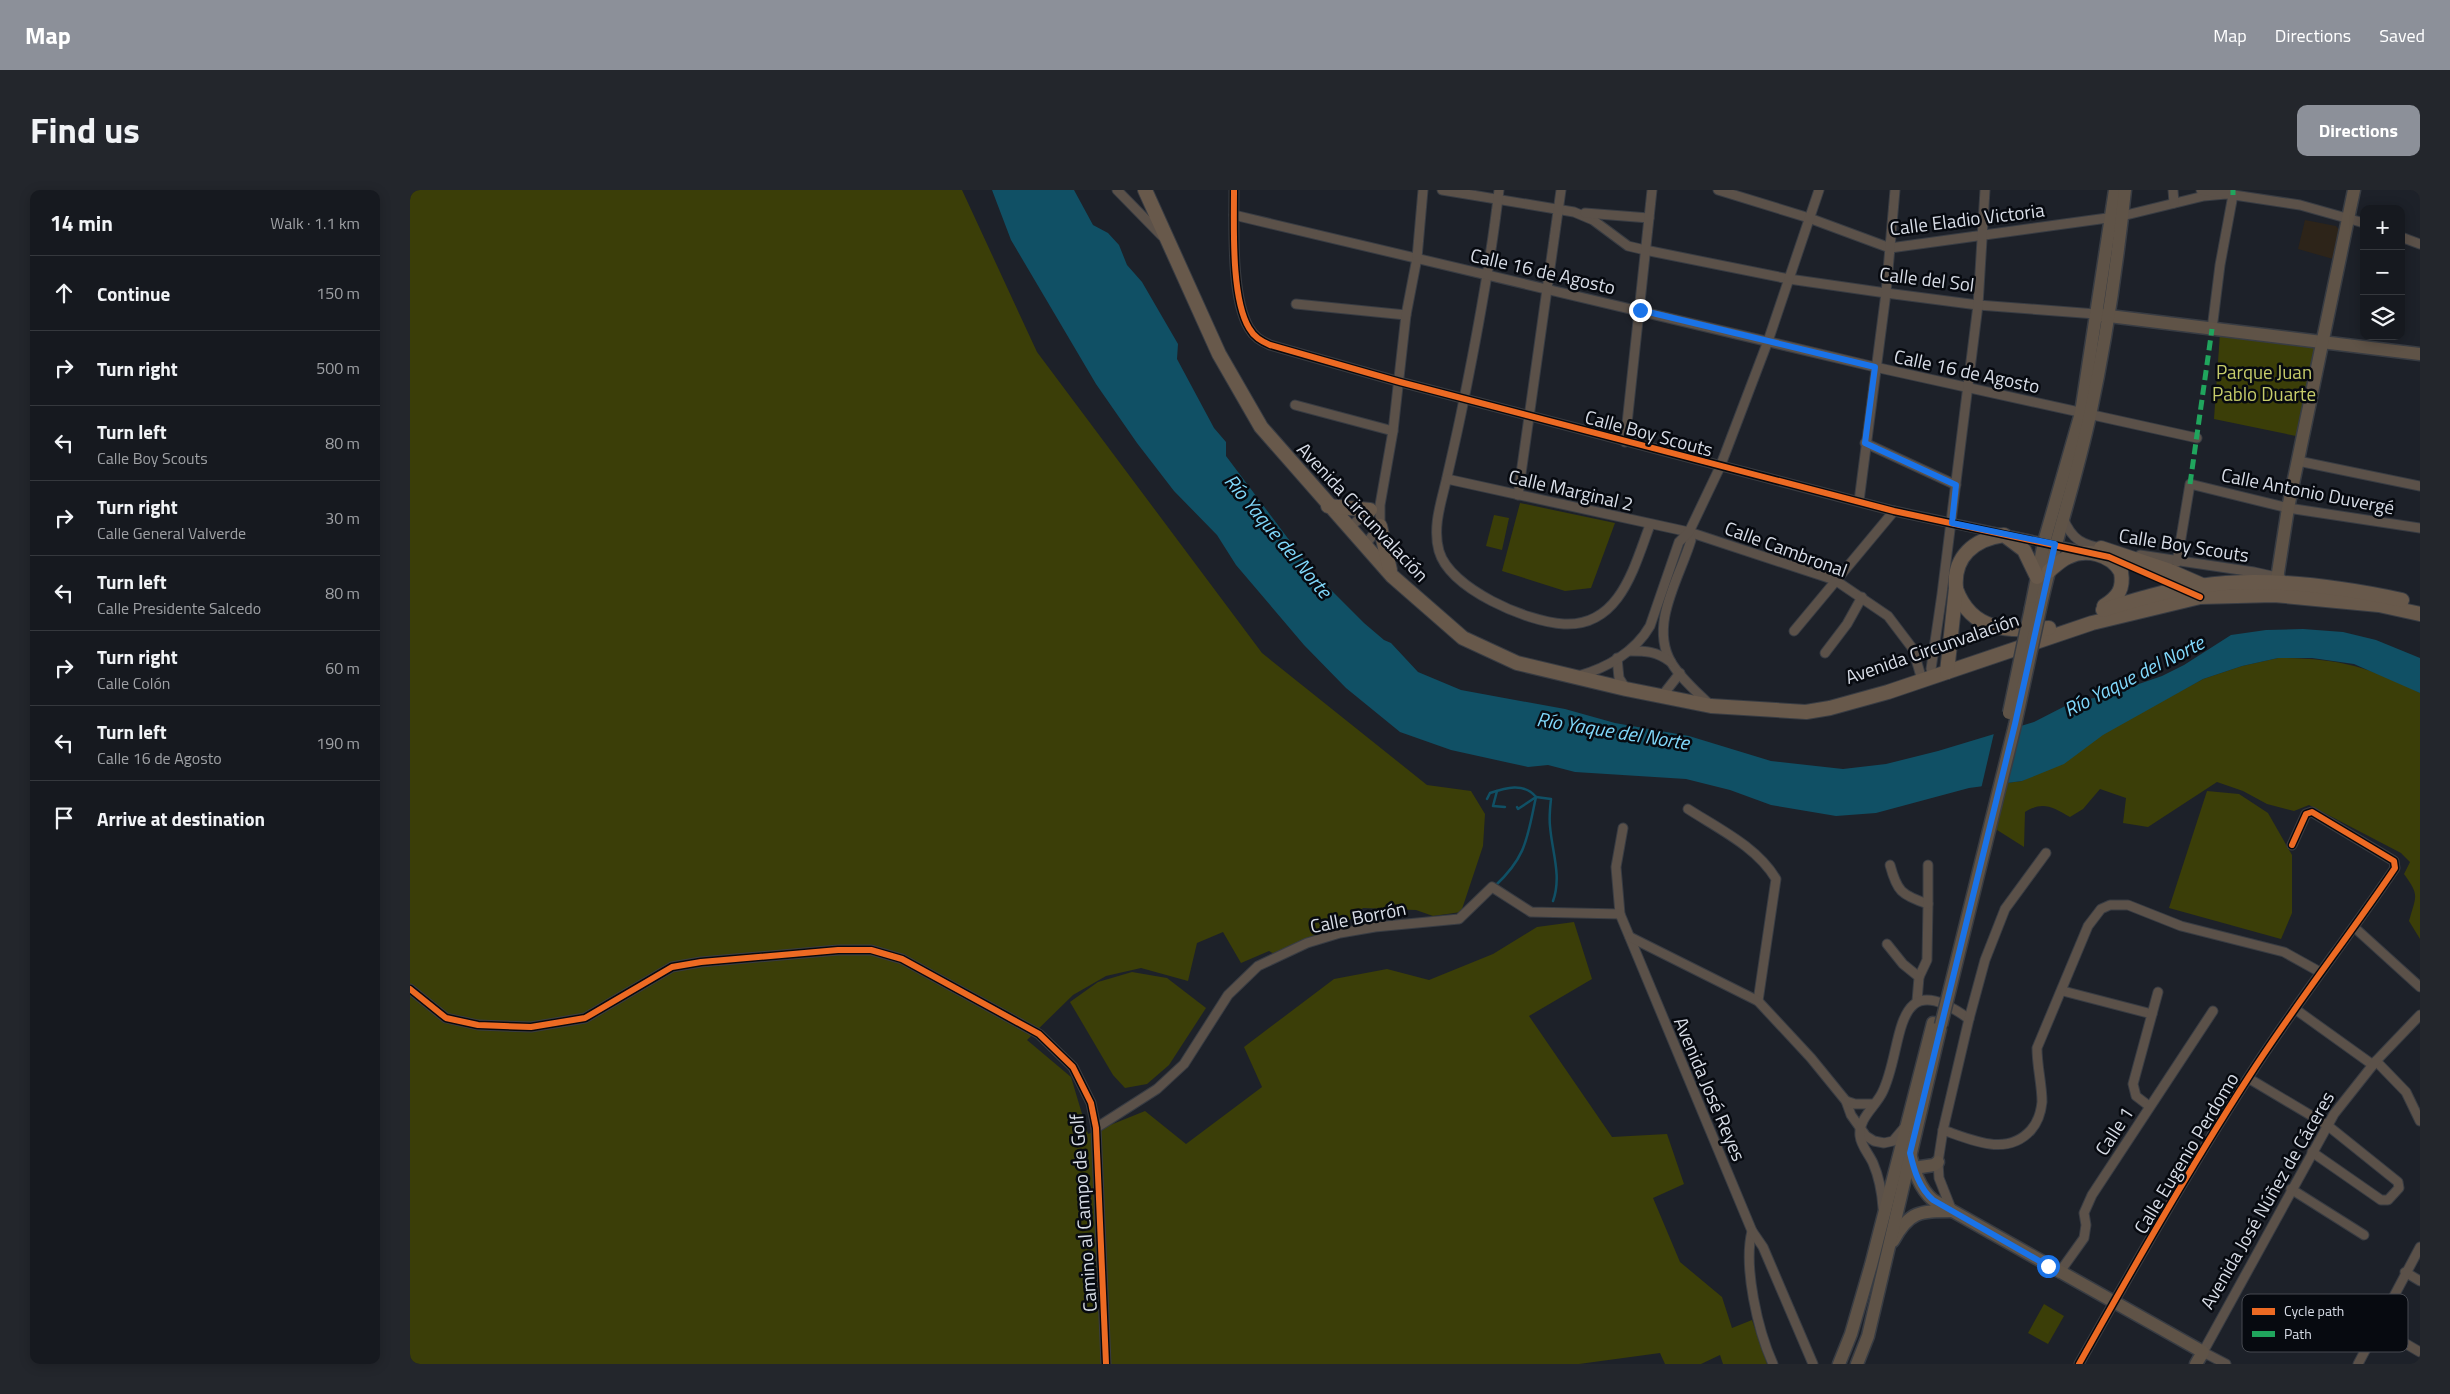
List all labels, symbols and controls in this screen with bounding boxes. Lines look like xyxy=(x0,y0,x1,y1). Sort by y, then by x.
text: Map xyxy=(25,17,71,53)
text: Map xyxy=(2213,22,2247,49)
text: Directions xyxy=(2275,22,2351,49)
text: Saved xyxy=(2379,22,2425,49)
text: Find us xyxy=(30,103,140,157)
button: Directions xyxy=(2297,105,2420,156)
street label: Calle Eladio Victoria xyxy=(1888,195,2046,242)
map controls xyxy=(2360,205,2405,340)
button: + xyxy=(2360,205,2405,250)
text: 14 min xyxy=(50,207,113,239)
text: Walk · 1.1 km xyxy=(270,211,360,235)
street label: Calle 16 de Agosto xyxy=(1468,240,1619,301)
button: − xyxy=(2360,250,2405,295)
street label: Calle del Sol xyxy=(1878,258,1976,299)
icon: ahead xyxy=(50,279,78,307)
text: Continue xyxy=(97,279,170,308)
text: 150 m xyxy=(316,281,360,305)
button: layers xyxy=(2360,295,2405,340)
route end xyxy=(1629,299,1652,322)
street label: Calle 16 de Agosto xyxy=(1892,341,2043,400)
icon: right xyxy=(50,354,78,382)
text: Turn right xyxy=(97,354,178,383)
text: 500 m xyxy=(316,356,360,380)
park label: Parque Juan Pablo Duarte xyxy=(2212,357,2316,408)
street label: Calle Boy Scouts xyxy=(1582,402,1717,464)
text: Turn left xyxy=(97,417,167,446)
icon: left xyxy=(50,429,78,457)
text: 80 m xyxy=(325,431,360,455)
street label: Avenida Circunvalación xyxy=(1291,435,1436,588)
text: Calle Boy Scouts xyxy=(97,446,208,470)
street label: Calle Antonio Duvergé xyxy=(2219,459,2397,522)
street label: Calle Marginal 2 xyxy=(1506,461,1636,518)
water label: Río Yaque del Norte xyxy=(1217,467,1341,606)
text: Turn right xyxy=(97,492,178,521)
icon: right xyxy=(50,504,78,532)
text: 30 m xyxy=(325,506,360,530)
street label: Calle Cambronal xyxy=(1721,513,1852,584)
street label: Calle Boy Scouts xyxy=(2117,520,2251,569)
text: Calle General Valverde xyxy=(97,521,246,545)
text: Turn left xyxy=(97,567,167,596)
icon: left xyxy=(50,579,78,607)
text: 80 m xyxy=(325,581,360,605)
text: Calle Presidente Salcedo xyxy=(97,596,261,620)
street label: Avenida Circunvalación xyxy=(1841,604,2023,691)
water label: Río Yaque del Norte xyxy=(2058,626,2211,724)
text: Turn right xyxy=(97,642,178,671)
icon: right xyxy=(50,654,78,682)
text: 60 m xyxy=(325,656,360,680)
text: Calle Colón xyxy=(97,671,170,695)
water label: Río Yaque del Norte xyxy=(1535,703,1693,758)
text: Turn left xyxy=(97,717,167,746)
icon: left xyxy=(50,729,78,757)
text: 190 m xyxy=(316,731,360,755)
text: Calle 16 de Agosto xyxy=(97,746,222,770)
icon: arrive xyxy=(50,804,78,832)
text: Arrive at destination xyxy=(97,804,265,833)
street label: Calle Borrón xyxy=(1307,893,1408,940)
street label: Avenida José Reyes xyxy=(1667,1012,1754,1166)
street label: Calle Eugenio Perdomo xyxy=(2126,1066,2245,1239)
street label: Avenida José Núñez de Cáceres xyxy=(2192,1085,2341,1314)
street label: Calle 1 xyxy=(2087,1101,2140,1161)
street label: Camino al Campo de Golf xyxy=(1061,1112,1104,1313)
route start xyxy=(2037,1255,2060,1278)
legend xyxy=(2242,1294,2408,1352)
text: Cycle path xyxy=(2284,1300,2344,1321)
text: Path xyxy=(2284,1323,2312,1344)

